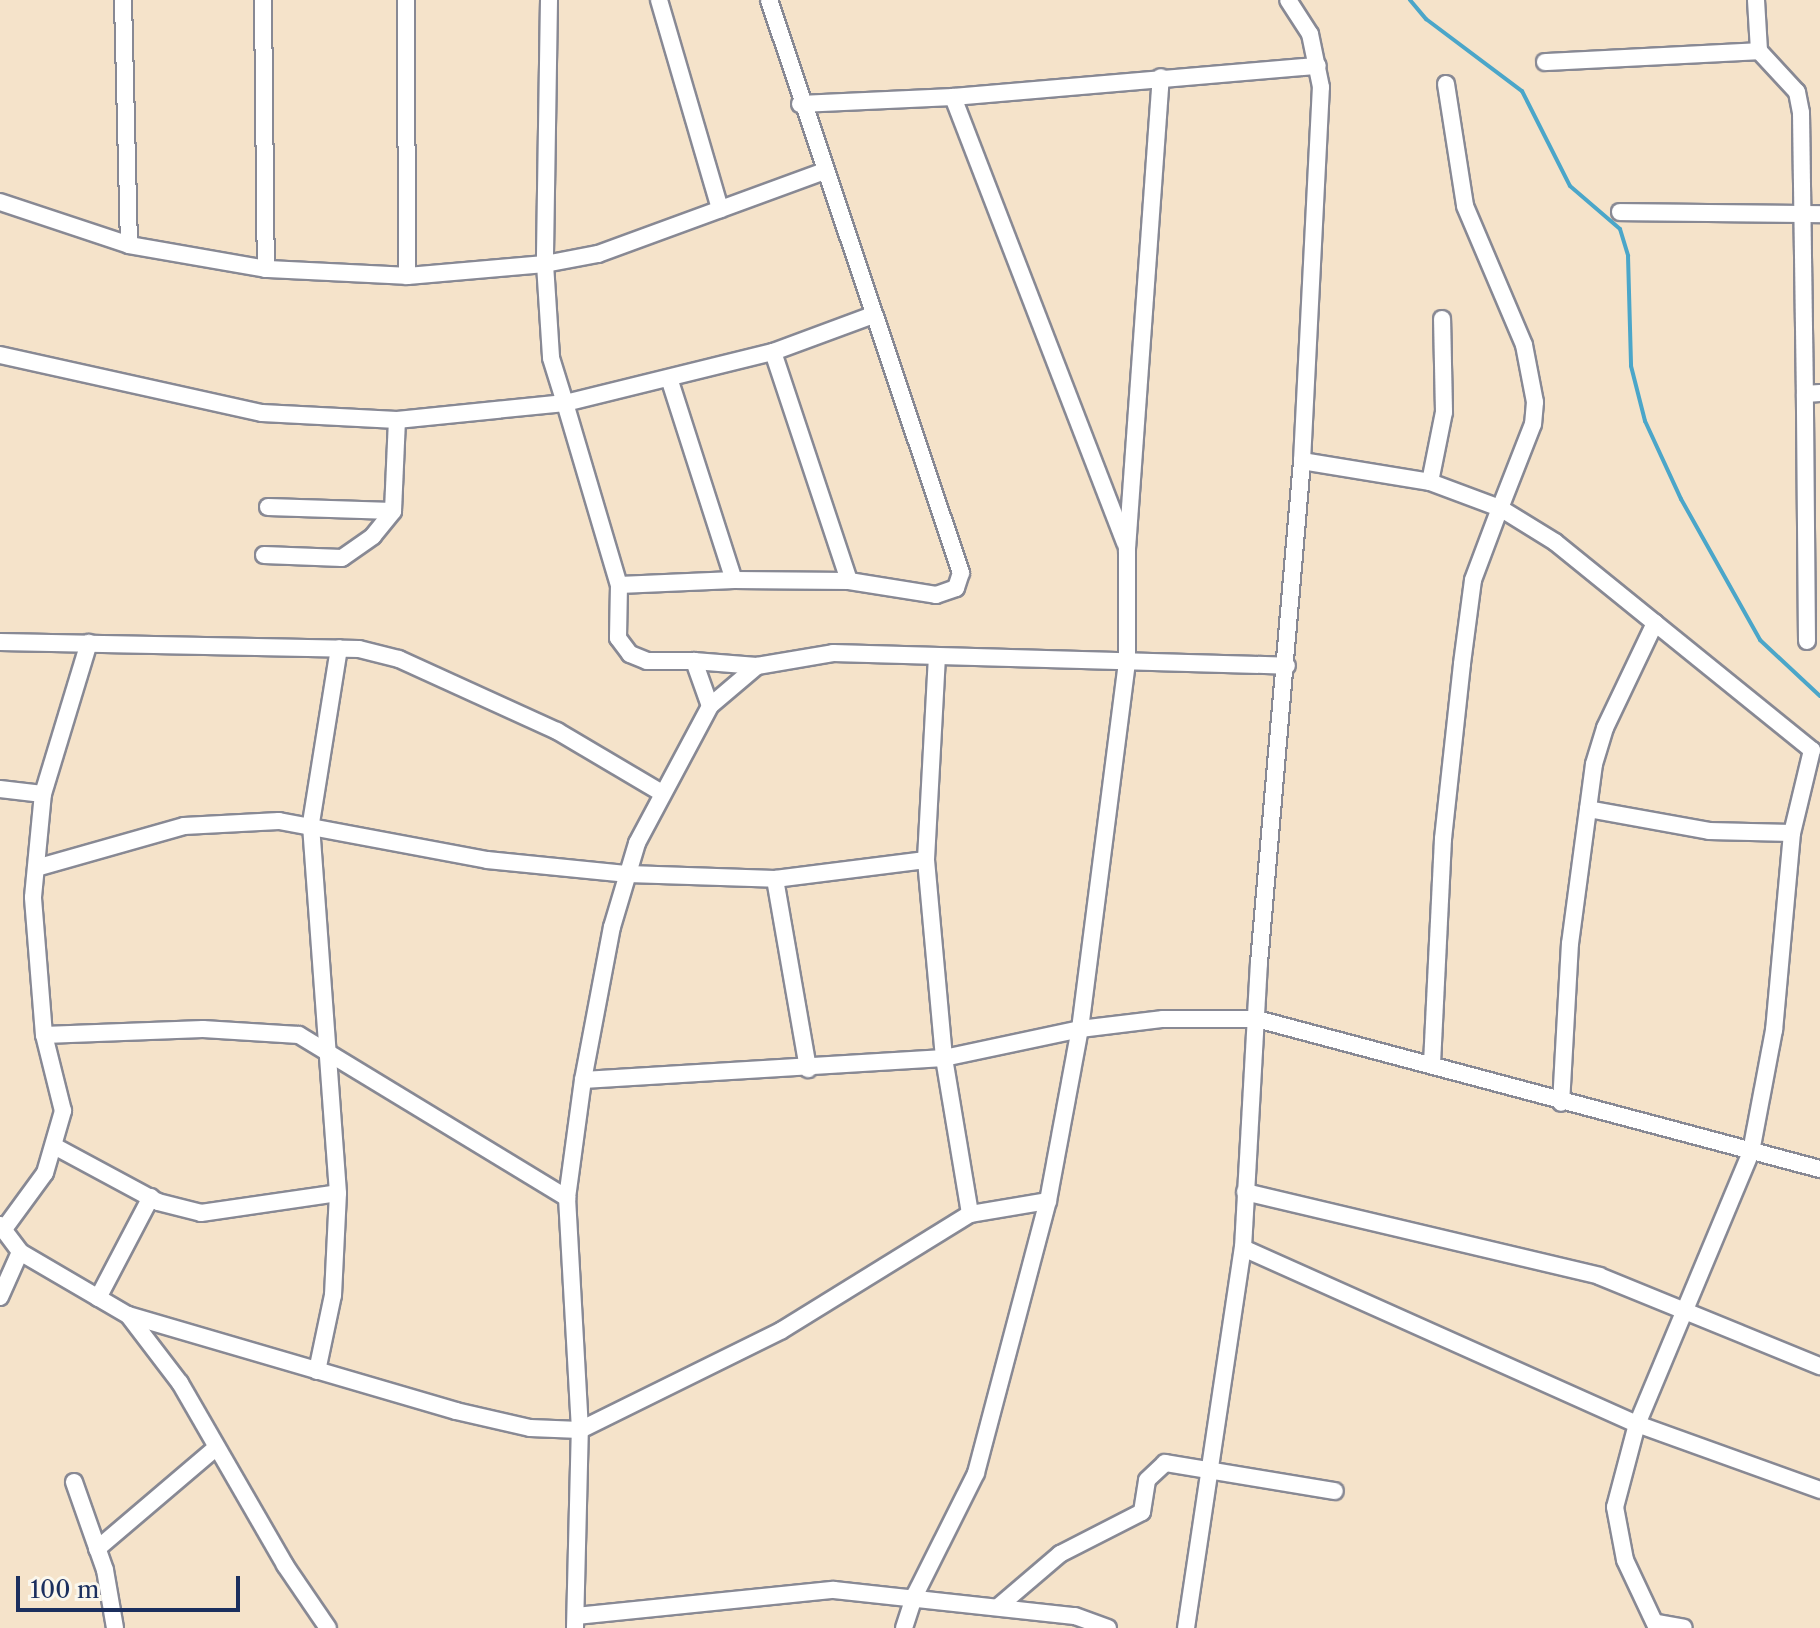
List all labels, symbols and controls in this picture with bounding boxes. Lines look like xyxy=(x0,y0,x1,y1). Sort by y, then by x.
scale bar xyxy=(20,1560,244,1610)
text: 100 m xyxy=(30,1575,99,1604)

